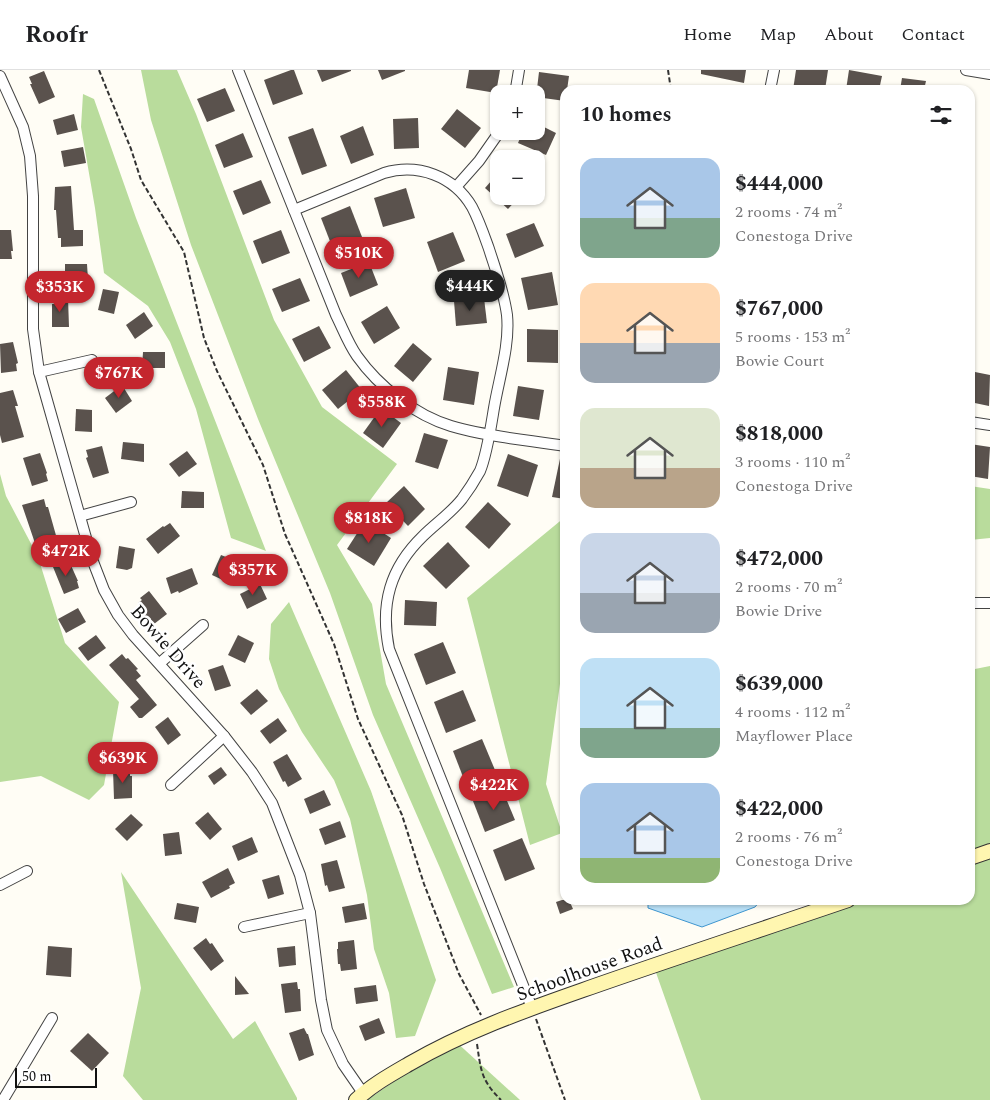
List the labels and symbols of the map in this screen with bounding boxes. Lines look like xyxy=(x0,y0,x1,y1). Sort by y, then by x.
pin: $510K xyxy=(324,236,394,279)
pin: $353K xyxy=(25,270,95,313)
pin: $444K xyxy=(435,270,505,312)
pin: $767K xyxy=(84,356,154,399)
pin: $558K xyxy=(347,386,417,428)
pin: $818K xyxy=(334,502,404,544)
pin: $472K xyxy=(31,534,101,577)
pin: $357K xyxy=(218,554,288,596)
street label: Bowie Drive xyxy=(123,598,213,696)
pin: $639K xyxy=(88,742,158,784)
pin: $422K xyxy=(459,768,529,811)
street label: Schoolhouse Road xyxy=(512,929,667,1009)
scale bar xyxy=(15,1065,98,1088)

